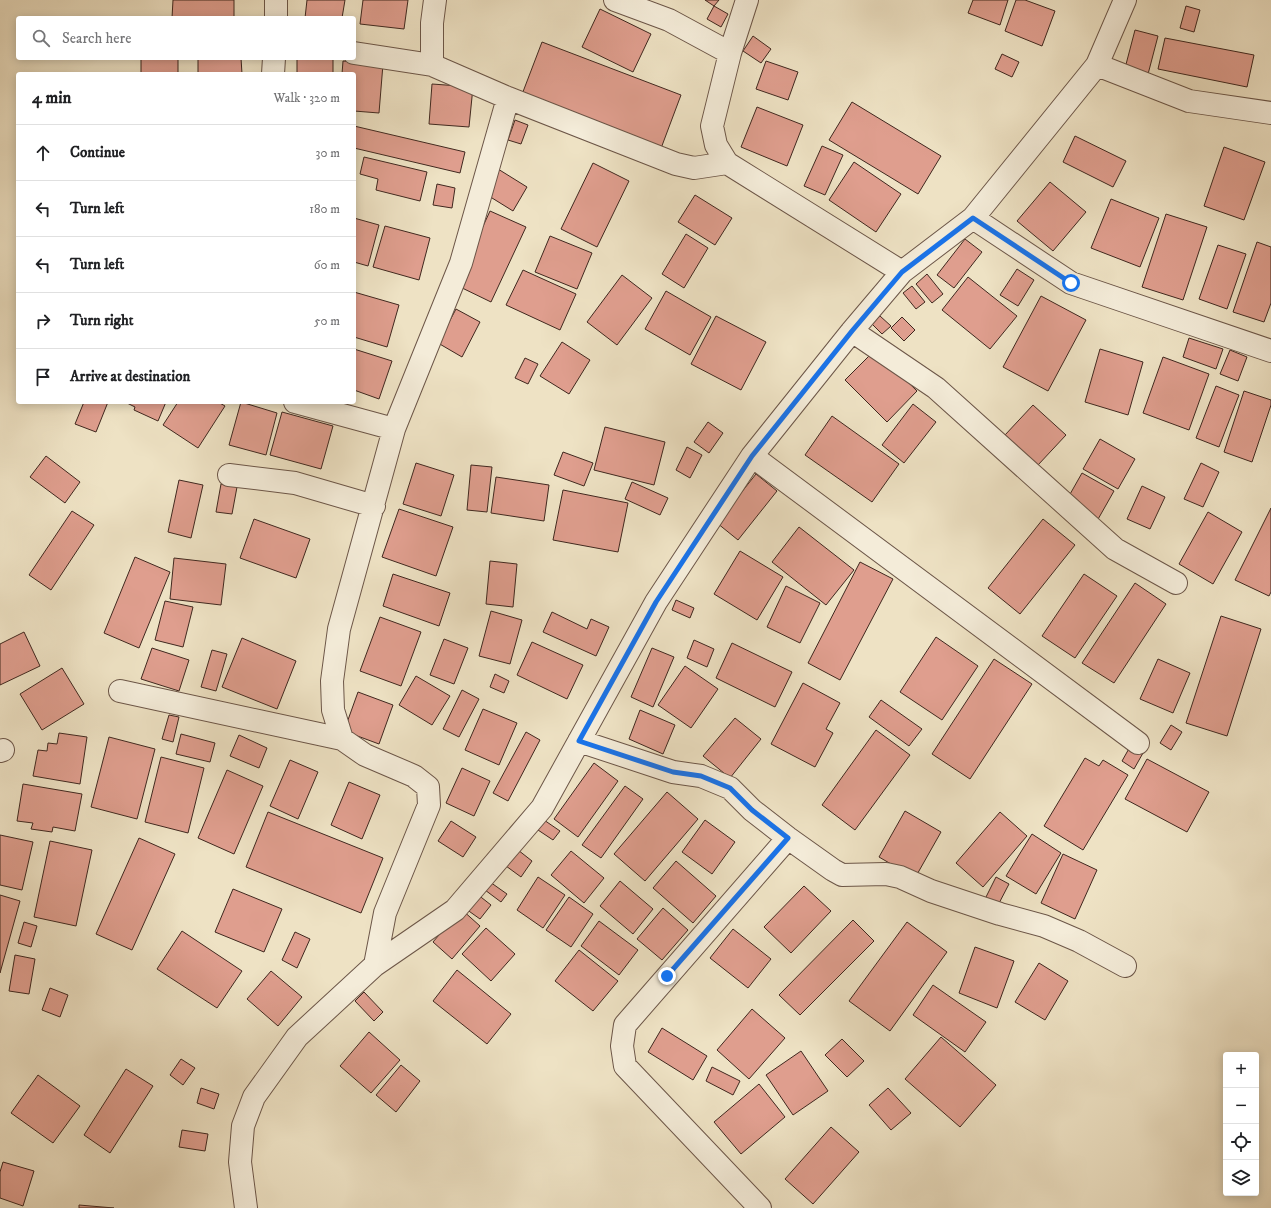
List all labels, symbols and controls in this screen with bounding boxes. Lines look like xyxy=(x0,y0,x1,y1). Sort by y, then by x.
search box xyxy=(16,16,356,60)
icon: search xyxy=(30,27,52,49)
text: Search here xyxy=(62,29,131,48)
text: 4 min xyxy=(32,87,71,109)
text: Walk · 320 m xyxy=(274,90,340,106)
icon: ahead xyxy=(32,142,54,164)
text: Continue xyxy=(70,143,125,162)
text: 30 m xyxy=(316,145,340,161)
icon: left xyxy=(32,198,54,220)
text: Turn left xyxy=(70,199,124,218)
text: 180 m xyxy=(309,201,340,217)
icon: left xyxy=(32,254,54,276)
text: Turn left xyxy=(70,255,124,274)
text: 60 m xyxy=(314,257,340,273)
route start xyxy=(1062,274,1080,292)
icon: right xyxy=(32,310,54,332)
text: Turn right xyxy=(70,311,133,330)
text: 50 m xyxy=(314,313,340,329)
icon: arrive xyxy=(32,366,54,388)
text: Arrive at destination xyxy=(70,367,190,386)
route end xyxy=(658,967,676,985)
map controls xyxy=(1223,1052,1259,1196)
button: + xyxy=(1223,1052,1259,1088)
button: − xyxy=(1223,1088,1259,1124)
button: locate xyxy=(1223,1124,1259,1160)
button: layers xyxy=(1223,1160,1259,1196)

